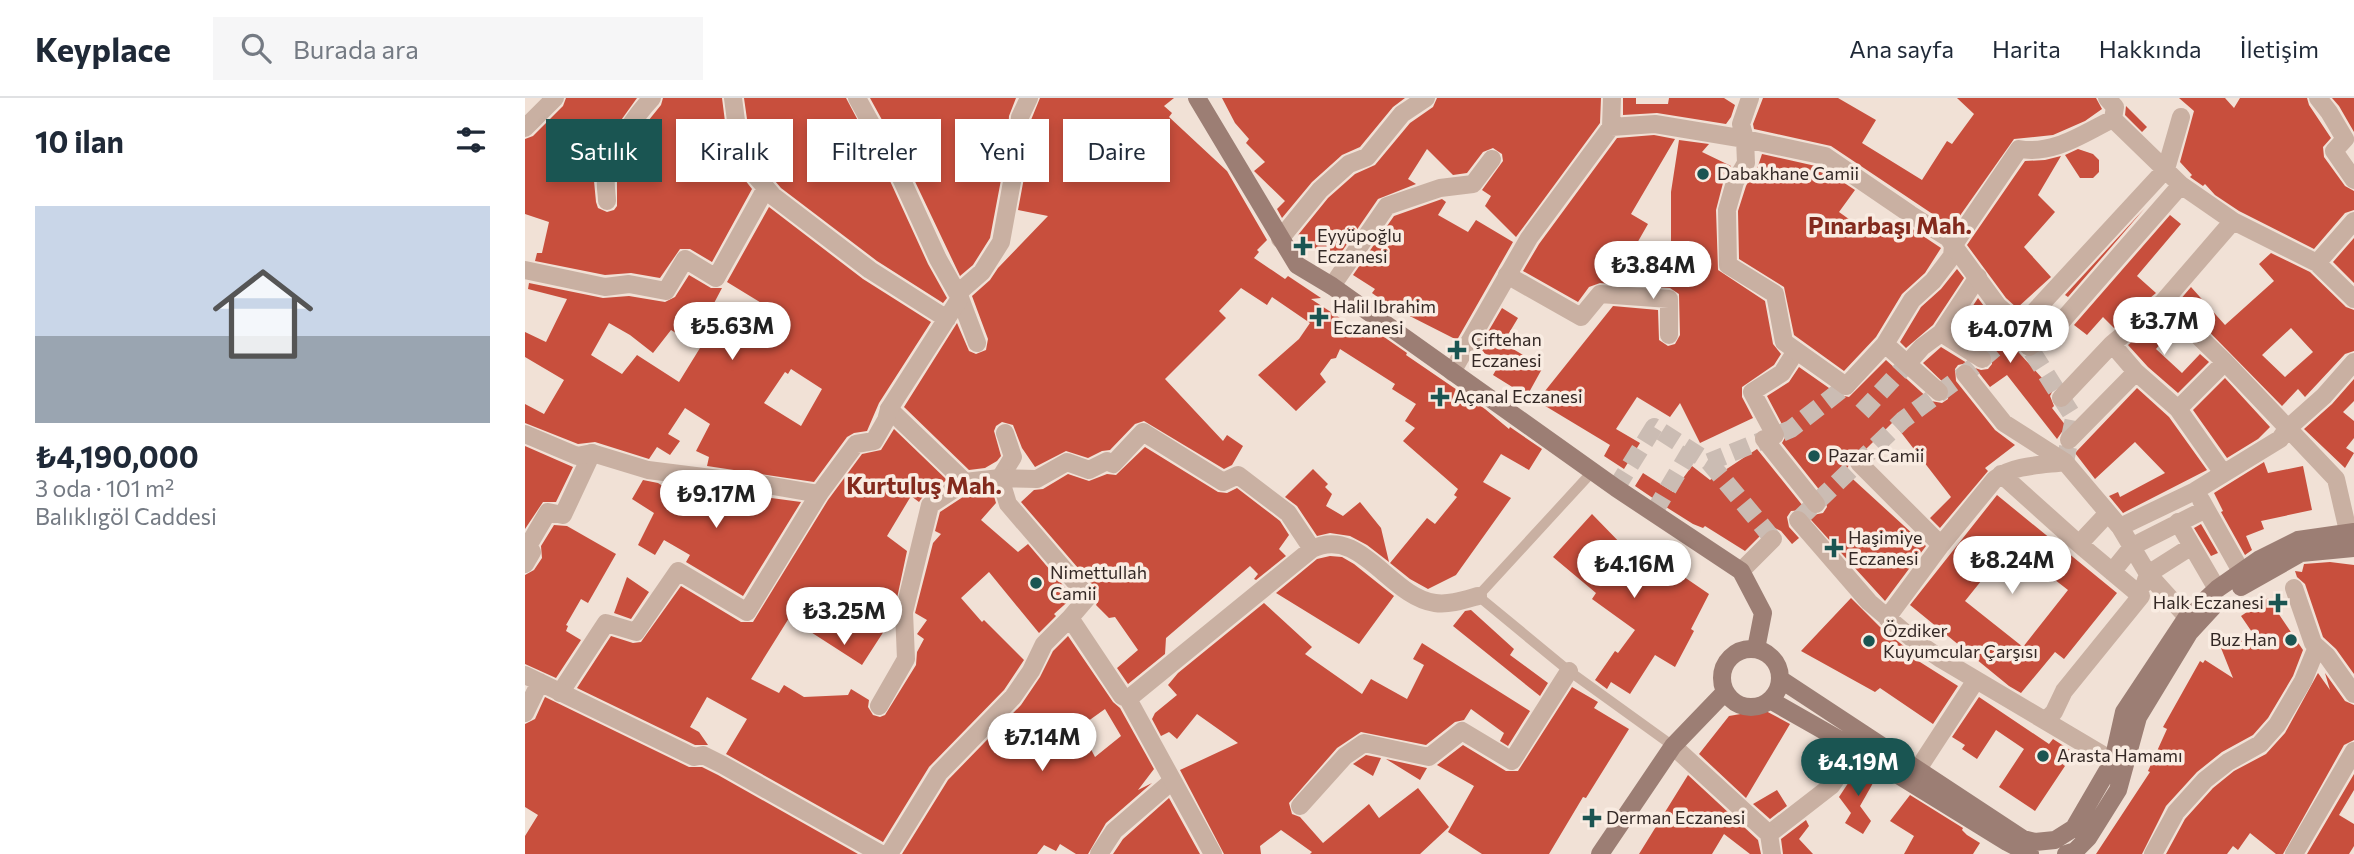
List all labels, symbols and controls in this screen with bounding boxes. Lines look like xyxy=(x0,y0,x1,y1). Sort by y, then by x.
search box xyxy=(213,17,703,80)
text: Keyplace xyxy=(35,28,171,69)
icon: search xyxy=(237,29,275,67)
text: Burada ara xyxy=(293,33,419,64)
text: Ana sayfa xyxy=(1849,34,1954,63)
text: Harita xyxy=(1992,34,2061,63)
text: Hakkında xyxy=(2099,34,2202,63)
text: İletişim xyxy=(2240,34,2319,63)
chip: Satılık xyxy=(546,119,662,182)
chip: Kiralık xyxy=(676,119,793,182)
chip: Filtreler xyxy=(807,119,941,182)
chip: Yeni xyxy=(955,119,1049,182)
chip: Daire xyxy=(1063,119,1170,182)
icon: filters xyxy=(452,121,490,159)
text: 10 ilan xyxy=(35,122,124,159)
place label: Dabakhane Camii xyxy=(1717,162,1859,184)
marker: Dabakhane Camii xyxy=(1695,166,1711,182)
district label: Pınarbaşı Mah. xyxy=(1808,210,1972,239)
place label: Eyyüpoğlu Eczanesi xyxy=(1317,224,1402,267)
marker: Eyyüpoğlu Eczanesi xyxy=(1295,238,1311,254)
pin: ₺3.84M xyxy=(1596,242,1710,301)
text: ₺3.84M xyxy=(1610,250,1696,278)
icon: home xyxy=(200,251,326,377)
place label: Halil Ibrahim Eczanesi xyxy=(1333,295,1436,338)
pin: ₺3.7M xyxy=(2115,298,2213,357)
pin: ₺5.63M xyxy=(675,302,789,362)
pin: ₺4.07M xyxy=(1953,306,2067,365)
text: ₺3.7M xyxy=(2129,306,2199,334)
marker: Halil Ibrahim Eczanesi xyxy=(1311,309,1327,325)
text: ₺5.63M xyxy=(690,311,774,339)
text: ₺4.07M xyxy=(1967,314,2053,342)
place label: Çiftehan Eczanesi xyxy=(1471,328,1542,371)
marker: Çiftehan Eczanesi xyxy=(1449,342,1465,358)
place label: Açanal Eczanesi xyxy=(1454,385,1583,407)
marker: Açanal Eczanesi xyxy=(1432,389,1448,405)
text: ₺4,190,000 xyxy=(35,437,199,474)
place label: Pazar Camii xyxy=(1828,444,1924,466)
marker: Pazar Camii xyxy=(1806,448,1822,464)
pin: ₺9.17M xyxy=(659,470,773,530)
district label: Kurtuluş Mah. xyxy=(846,470,1002,499)
text: 3 oda · 101 m² xyxy=(35,474,174,502)
text: ₺9.17M xyxy=(676,479,756,507)
text: Balıklıgöl Caddesi xyxy=(35,502,217,530)
place label: Haşimiye Eczanesi xyxy=(1848,526,1923,569)
pin: ₺8.24M xyxy=(1955,536,2069,596)
pin: ₺4.16M xyxy=(1577,540,1691,600)
marker: Haşimiye Eczanesi xyxy=(1826,540,1842,556)
text: ₺8.24M xyxy=(1969,545,2055,573)
text: ₺4.16M xyxy=(1593,549,1675,577)
place label: Nimettullah Camii xyxy=(1050,561,1147,604)
marker: Nimettullah Camii xyxy=(1028,575,1044,591)
pin: ₺3.25M xyxy=(787,588,901,647)
place label: Halk Eczanesi xyxy=(2153,591,2264,613)
marker: Halk Eczanesi xyxy=(2270,595,2286,611)
text: ₺3.25M xyxy=(802,596,886,624)
place label: Özdiker Kuyumcular Çarşısı xyxy=(1883,619,2038,662)
place label: Buz Han xyxy=(2210,628,2277,650)
marker: Buz Han xyxy=(2283,632,2299,648)
marker: Özdiker Kuyumcular Çarşısı xyxy=(1861,633,1877,649)
pin: ₺7.14M xyxy=(985,714,1099,773)
text: ₺7.14M xyxy=(1003,722,1081,750)
pin: ₺4.19M xyxy=(1801,738,1915,798)
place label: Arasta Hamamı xyxy=(2057,744,2183,766)
text: ₺4.19M xyxy=(1817,747,1899,775)
marker: Arasta Hamamı xyxy=(2035,748,2051,764)
place label: Derman Eczanesi xyxy=(1606,806,1745,828)
marker: Derman Eczanesi xyxy=(1584,810,1600,826)

